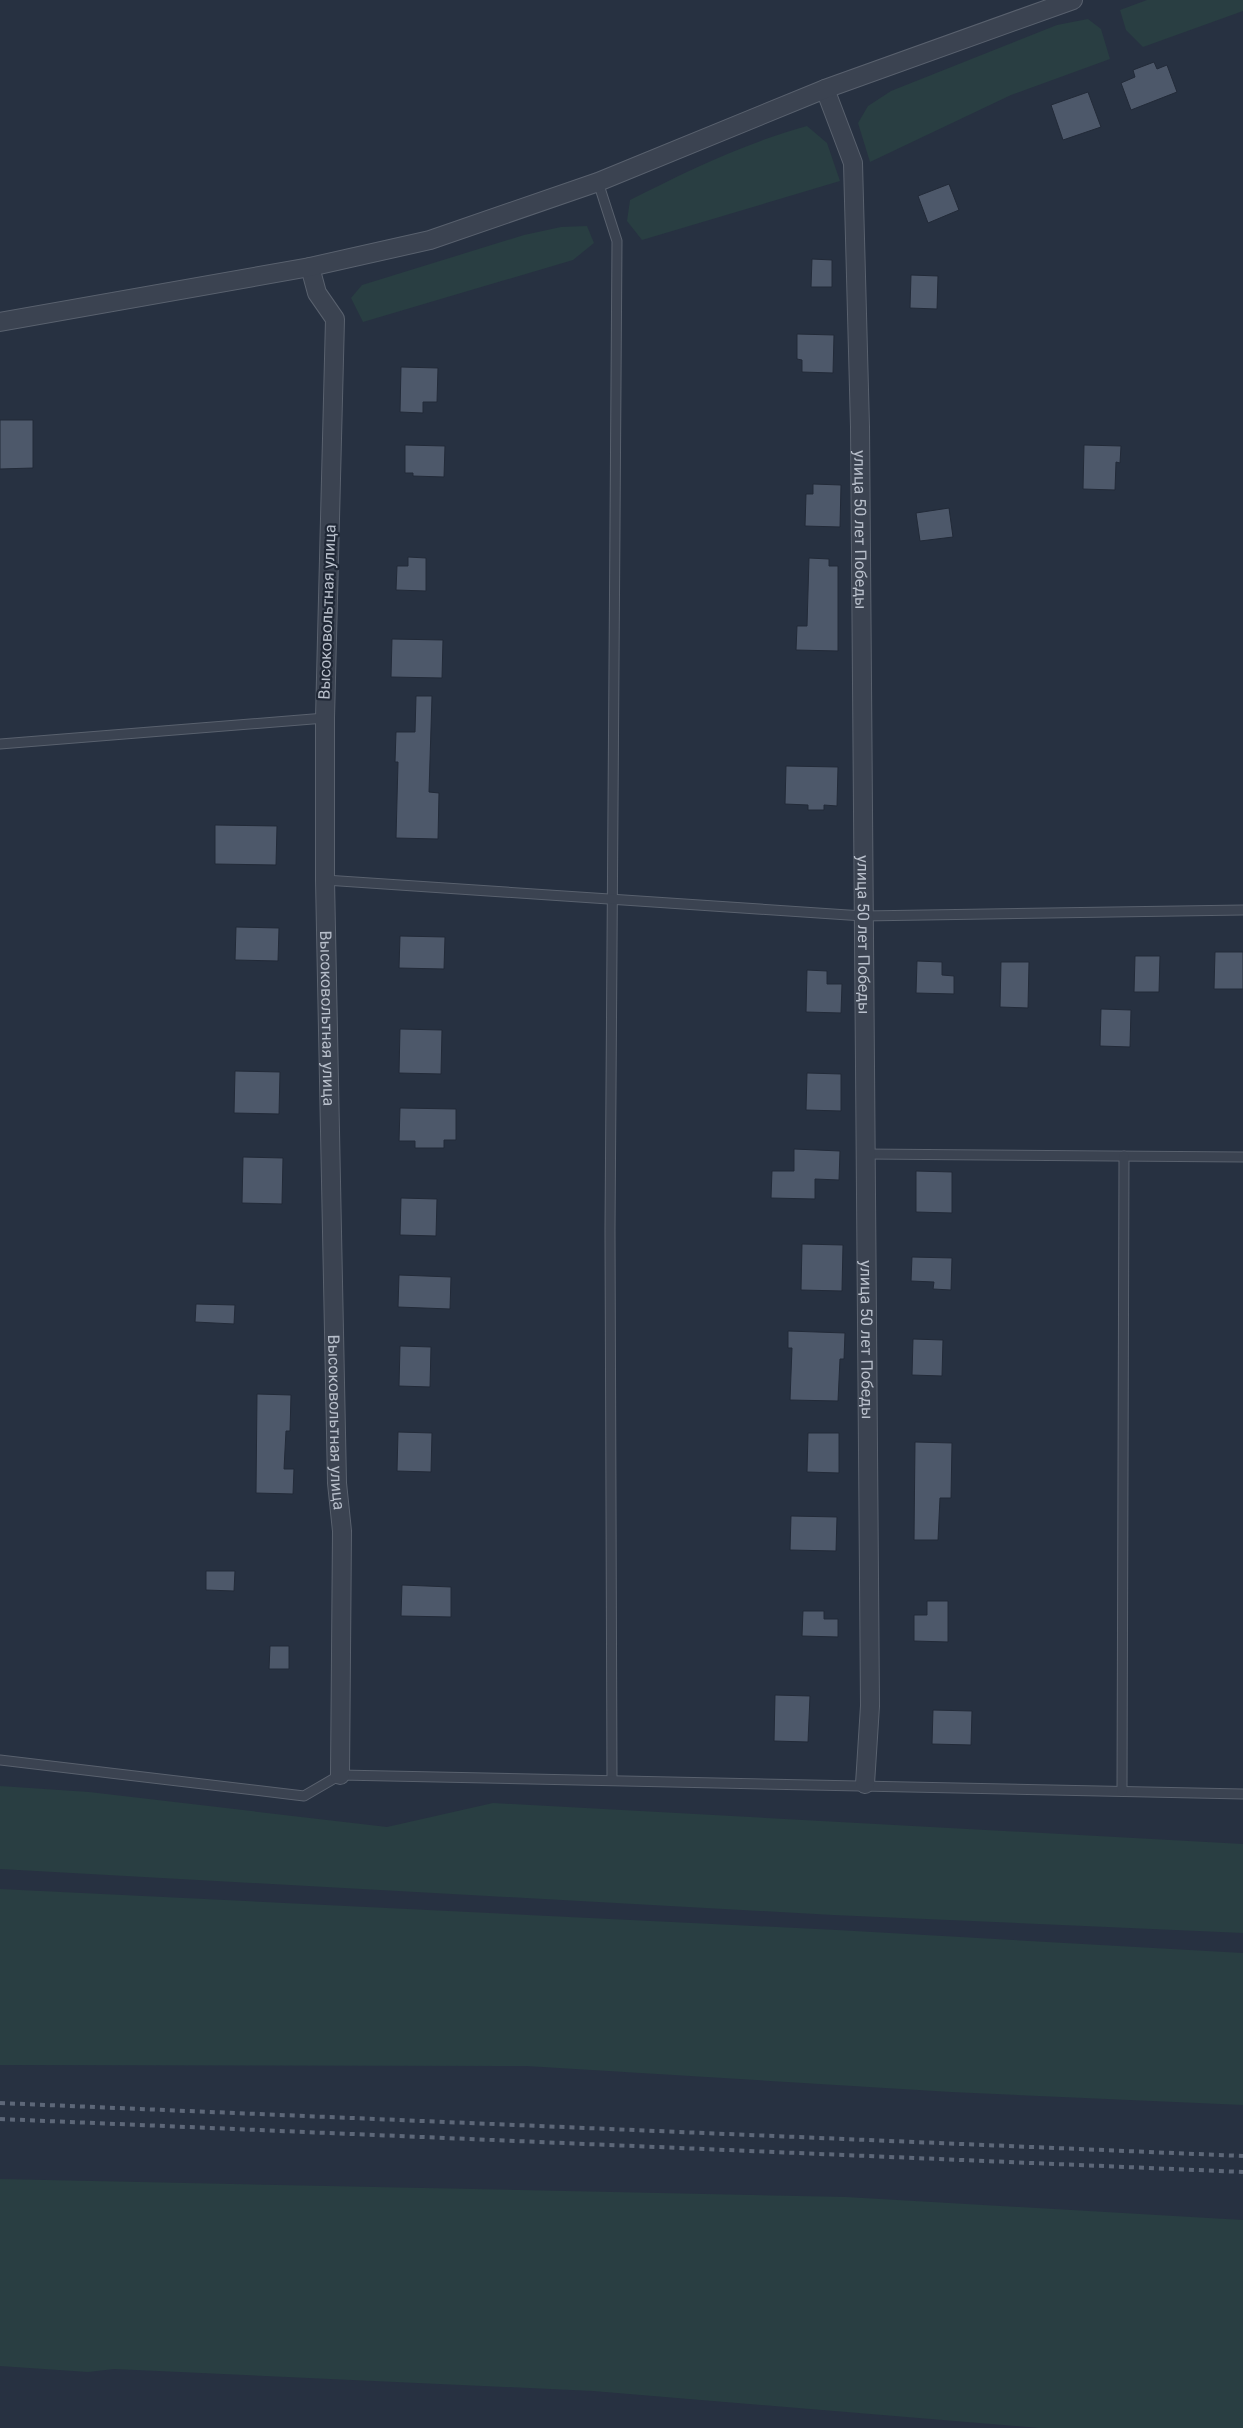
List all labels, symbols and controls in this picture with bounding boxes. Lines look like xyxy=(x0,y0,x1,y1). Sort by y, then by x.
street label: улица 50 лет Победы xyxy=(851,450,871,609)
street label: Высоковольтная улица xyxy=(314,524,340,700)
street label: улица 50 лет Победы xyxy=(854,855,874,1014)
street label: Высоковольтная улица xyxy=(317,930,339,1106)
street label: улица 50 лет Победы xyxy=(857,1260,877,1419)
street label: Высоковольтная улица xyxy=(325,1334,349,1511)

